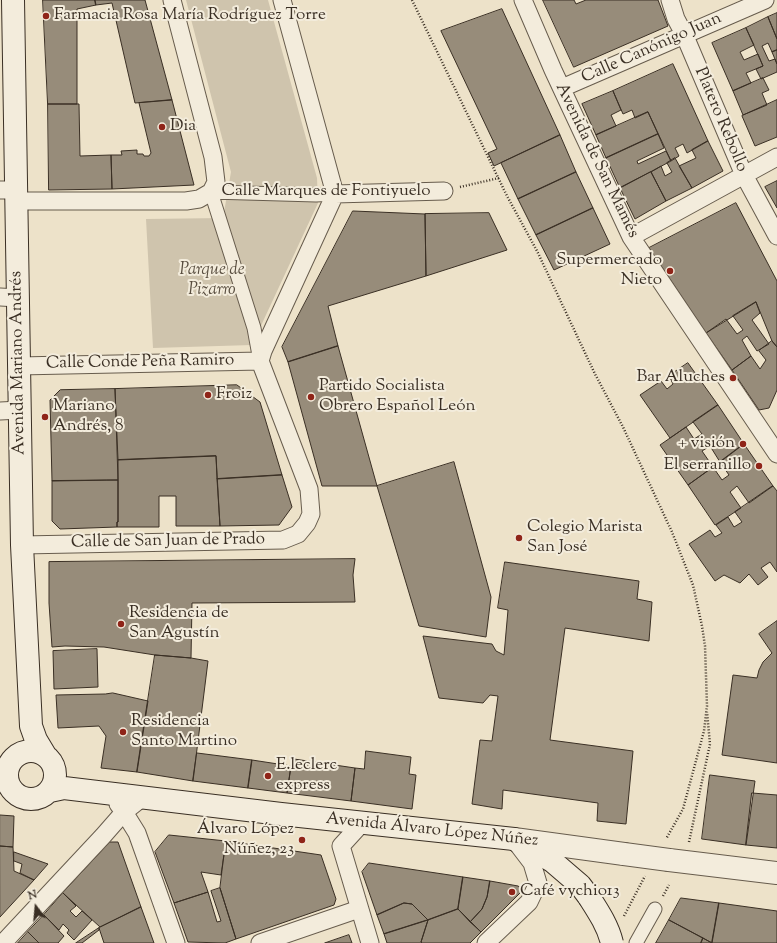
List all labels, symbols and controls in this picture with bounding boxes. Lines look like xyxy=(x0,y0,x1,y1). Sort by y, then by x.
place label: Farmacia Rosa María Rodríguez Torre xyxy=(54,6,326,26)
street label: Calle Canónigo Juan xyxy=(579,9,725,89)
marker: Farmacia Rosa María Rodríguez Torre xyxy=(41,11,51,21)
street label: Platero Rebollo xyxy=(689,65,751,175)
street label: Avenida de San Mamés xyxy=(550,80,642,242)
place label: Dia xyxy=(170,117,196,137)
marker: Dia xyxy=(157,122,167,132)
street label: Calle Marques de Fontiyuelo xyxy=(222,182,430,202)
place label: Supermercado Nieto xyxy=(556,251,662,291)
park label: Parque de Pizarro xyxy=(180,261,244,301)
marker: Supermercado Nieto xyxy=(665,266,675,276)
street label: Avenida Mariano Andrés xyxy=(7,271,31,455)
street label: Calle Conde Peña Ramiro xyxy=(46,351,234,375)
place label: Bar Aluches xyxy=(637,368,725,388)
marker: Bar Aluches xyxy=(728,373,738,383)
place label: Partido Socialista Obrero Español León xyxy=(319,377,476,417)
place label: Froiz xyxy=(216,385,252,405)
marker: Froiz xyxy=(203,390,213,400)
marker: Partido Socialista Obrero Español León xyxy=(306,392,316,402)
place label: Mariano Andrés, 8 xyxy=(53,397,123,437)
marker: Mariano Andrés, 8 xyxy=(40,412,50,422)
place label: + visión xyxy=(678,434,735,454)
marker: + visión xyxy=(738,439,748,449)
place label: El serranillo xyxy=(664,456,751,476)
marker: El serranillo xyxy=(754,461,764,471)
place label: Colegio Marista San José xyxy=(527,518,643,558)
street label: Calle de San Juan de Prado xyxy=(71,530,265,554)
marker: Colegio Marista San José xyxy=(514,533,524,543)
place label: Residencia de San Agustín xyxy=(129,604,229,644)
marker: Residencia de San Agustín xyxy=(116,619,126,629)
place label: Residencia Santo Martino xyxy=(131,712,237,752)
marker: Residencia Santo Martino xyxy=(118,727,128,737)
place label: E.leclerc express xyxy=(276,756,337,796)
marker: E.leclerc express xyxy=(263,771,273,781)
street label: Avenida Álvaro López Núñez xyxy=(325,810,539,852)
place label: Álvaro López Núñez, 23 xyxy=(197,820,294,860)
marker: Álvaro López Núñez, 23 xyxy=(297,835,307,845)
place label: Café vychio13 xyxy=(520,882,620,902)
north arrow xyxy=(16,887,56,927)
text: N xyxy=(26,887,39,904)
marker: Café vychio13 xyxy=(507,887,517,897)

